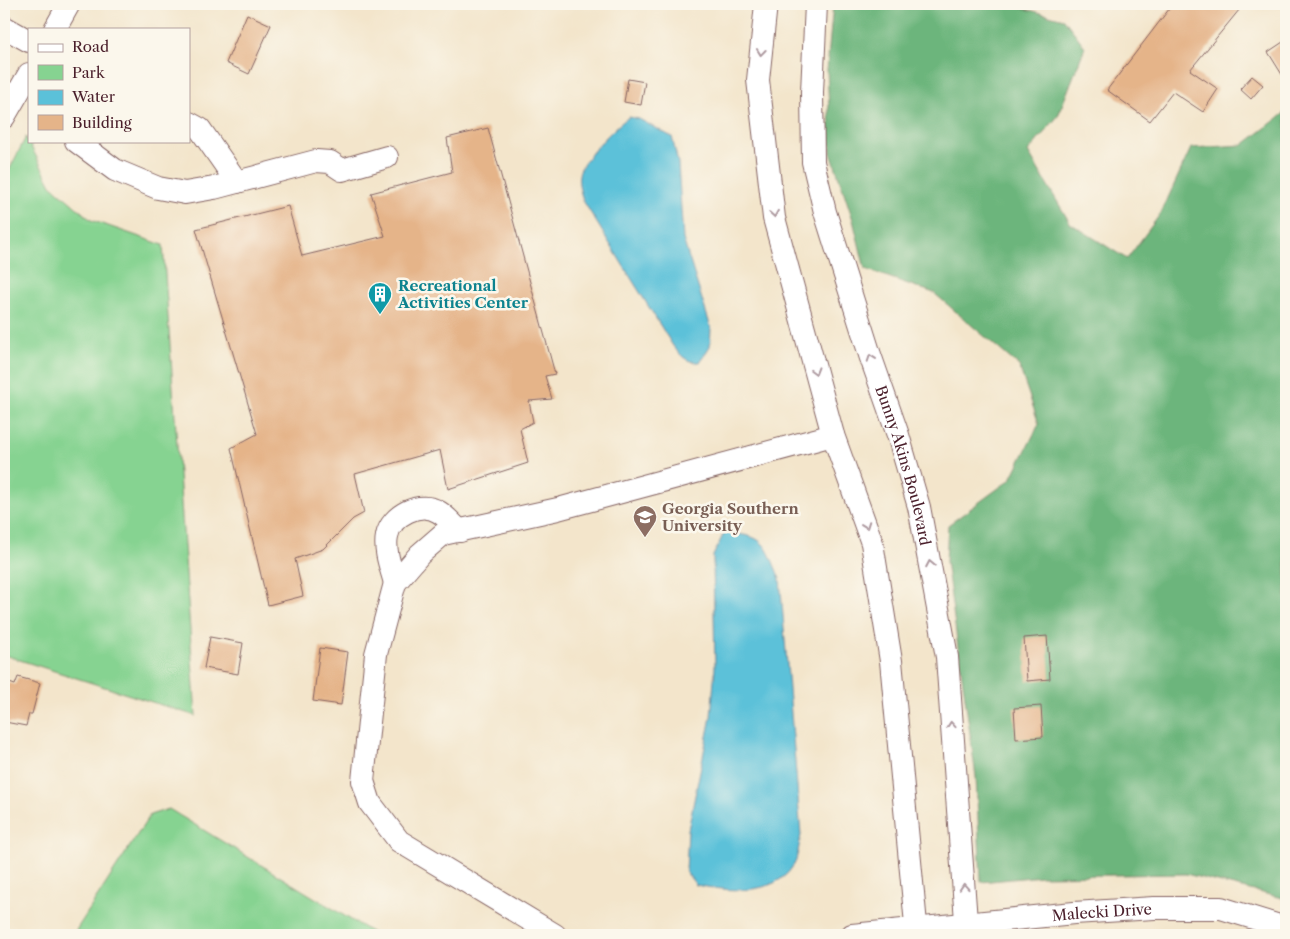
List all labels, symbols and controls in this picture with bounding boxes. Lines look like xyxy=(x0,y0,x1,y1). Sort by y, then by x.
legend xyxy=(28,28,190,142)
text: Road xyxy=(72,37,109,56)
one-way arrow xyxy=(756,49,767,57)
text: Park xyxy=(72,63,106,82)
text: Water xyxy=(71,87,116,106)
text: Building xyxy=(72,113,132,132)
one-way arrow xyxy=(768,209,778,218)
place label: Recreational Activities Center xyxy=(397,276,529,312)
building icon: Recreational Activities Center xyxy=(367,281,393,315)
one-way arrow xyxy=(866,354,876,362)
one-way arrow xyxy=(809,366,819,374)
street label: Bunny Akins Boulevard xyxy=(872,383,935,547)
place label: Georgia Southern University xyxy=(662,499,799,535)
school or university icon: Georgia Southern University xyxy=(632,504,658,538)
one-way arrow xyxy=(860,520,870,529)
one-way arrow xyxy=(925,559,936,568)
one-way arrow xyxy=(946,720,957,728)
one-way arrow xyxy=(958,882,969,890)
street label: Malecki Drive xyxy=(1051,899,1152,925)

